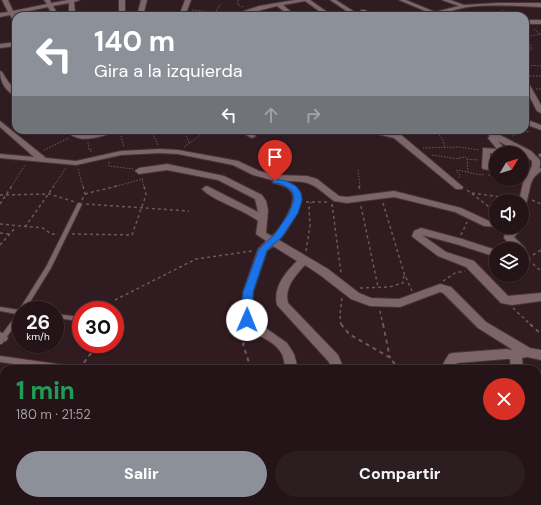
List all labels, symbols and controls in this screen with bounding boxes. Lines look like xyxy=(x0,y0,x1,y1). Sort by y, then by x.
text: 140 m xyxy=(94,23,175,60)
icon: left xyxy=(28,28,80,80)
text: Gira a la izquierda xyxy=(94,59,242,83)
icon: left xyxy=(218,104,240,126)
icon: ahead xyxy=(260,104,282,126)
icon: right xyxy=(302,104,324,126)
pin xyxy=(258,140,292,181)
icon: arrive xyxy=(264,146,286,168)
north arrow xyxy=(489,146,529,186)
map controls xyxy=(489,146,529,282)
button: sound xyxy=(489,194,529,234)
button: layers xyxy=(489,242,529,282)
position arrow xyxy=(226,299,268,341)
speed limit sign: 30 xyxy=(72,301,124,353)
text: 26 xyxy=(26,309,50,335)
text: km/h xyxy=(26,330,50,343)
text: 1 min xyxy=(16,375,75,406)
button: close xyxy=(483,378,525,420)
text: 180 m · 21:52 xyxy=(16,406,91,423)
button: Salir xyxy=(16,451,267,497)
button: Compartir xyxy=(275,451,525,497)

